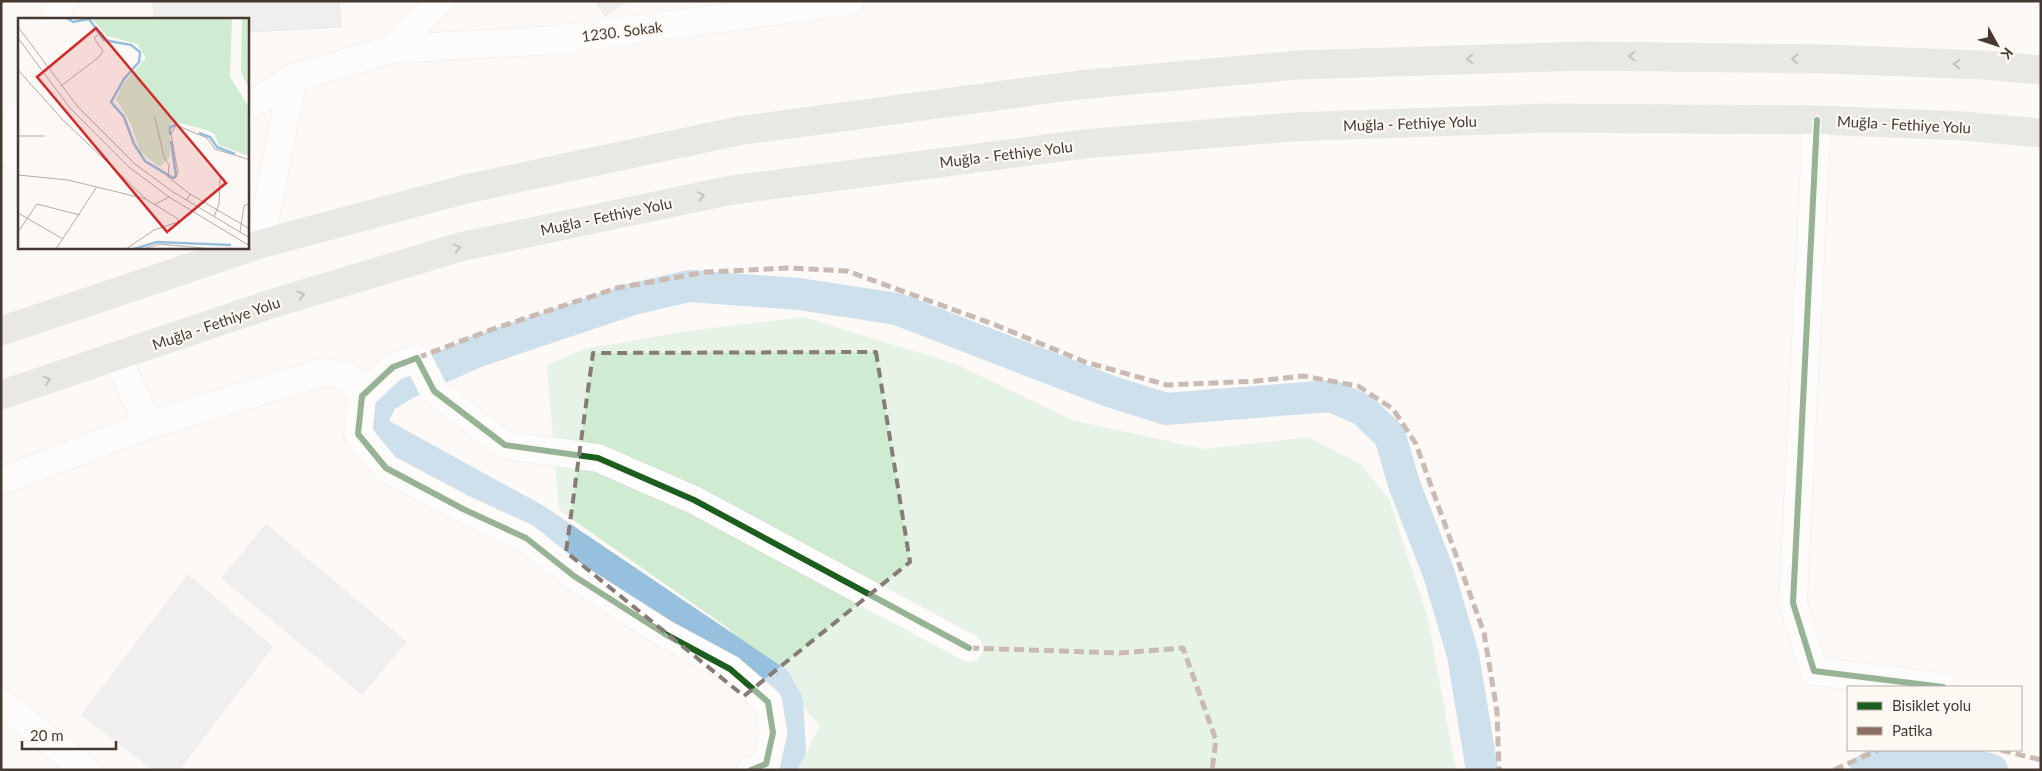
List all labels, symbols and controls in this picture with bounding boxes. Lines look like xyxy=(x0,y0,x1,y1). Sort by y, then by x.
street label: 1230. Sokak xyxy=(580,17,664,45)
inset map xyxy=(18,18,249,249)
north arrow xyxy=(1972,20,2022,70)
text: K xyxy=(1997,45,2017,63)
one-way arrow xyxy=(1628,51,1636,62)
one-way arrow xyxy=(1466,54,1474,65)
one-way arrow xyxy=(1791,54,1798,64)
one-way arrow xyxy=(1953,59,1960,69)
street label: Muğla - Fethiye Yolu xyxy=(1343,112,1477,134)
street label: Muğla - Fethiye Yolu xyxy=(1837,112,1971,136)
street label: Muğla - Fethiye Yolu xyxy=(938,137,1074,171)
one-way arrow xyxy=(697,191,706,202)
street label: Muğla - Fethiye Yolu xyxy=(539,193,673,239)
one-way arrow xyxy=(452,244,460,254)
one-way arrow xyxy=(297,291,305,301)
street label: Muğla - Fethiye Yolu xyxy=(150,293,282,353)
one-way arrow xyxy=(43,376,51,386)
legend xyxy=(1847,686,2022,751)
text: Bisiklet yolu xyxy=(1892,696,1971,714)
scale bar xyxy=(22,718,116,750)
text: Patika xyxy=(1892,721,1932,739)
text: 20 m xyxy=(30,726,64,744)

